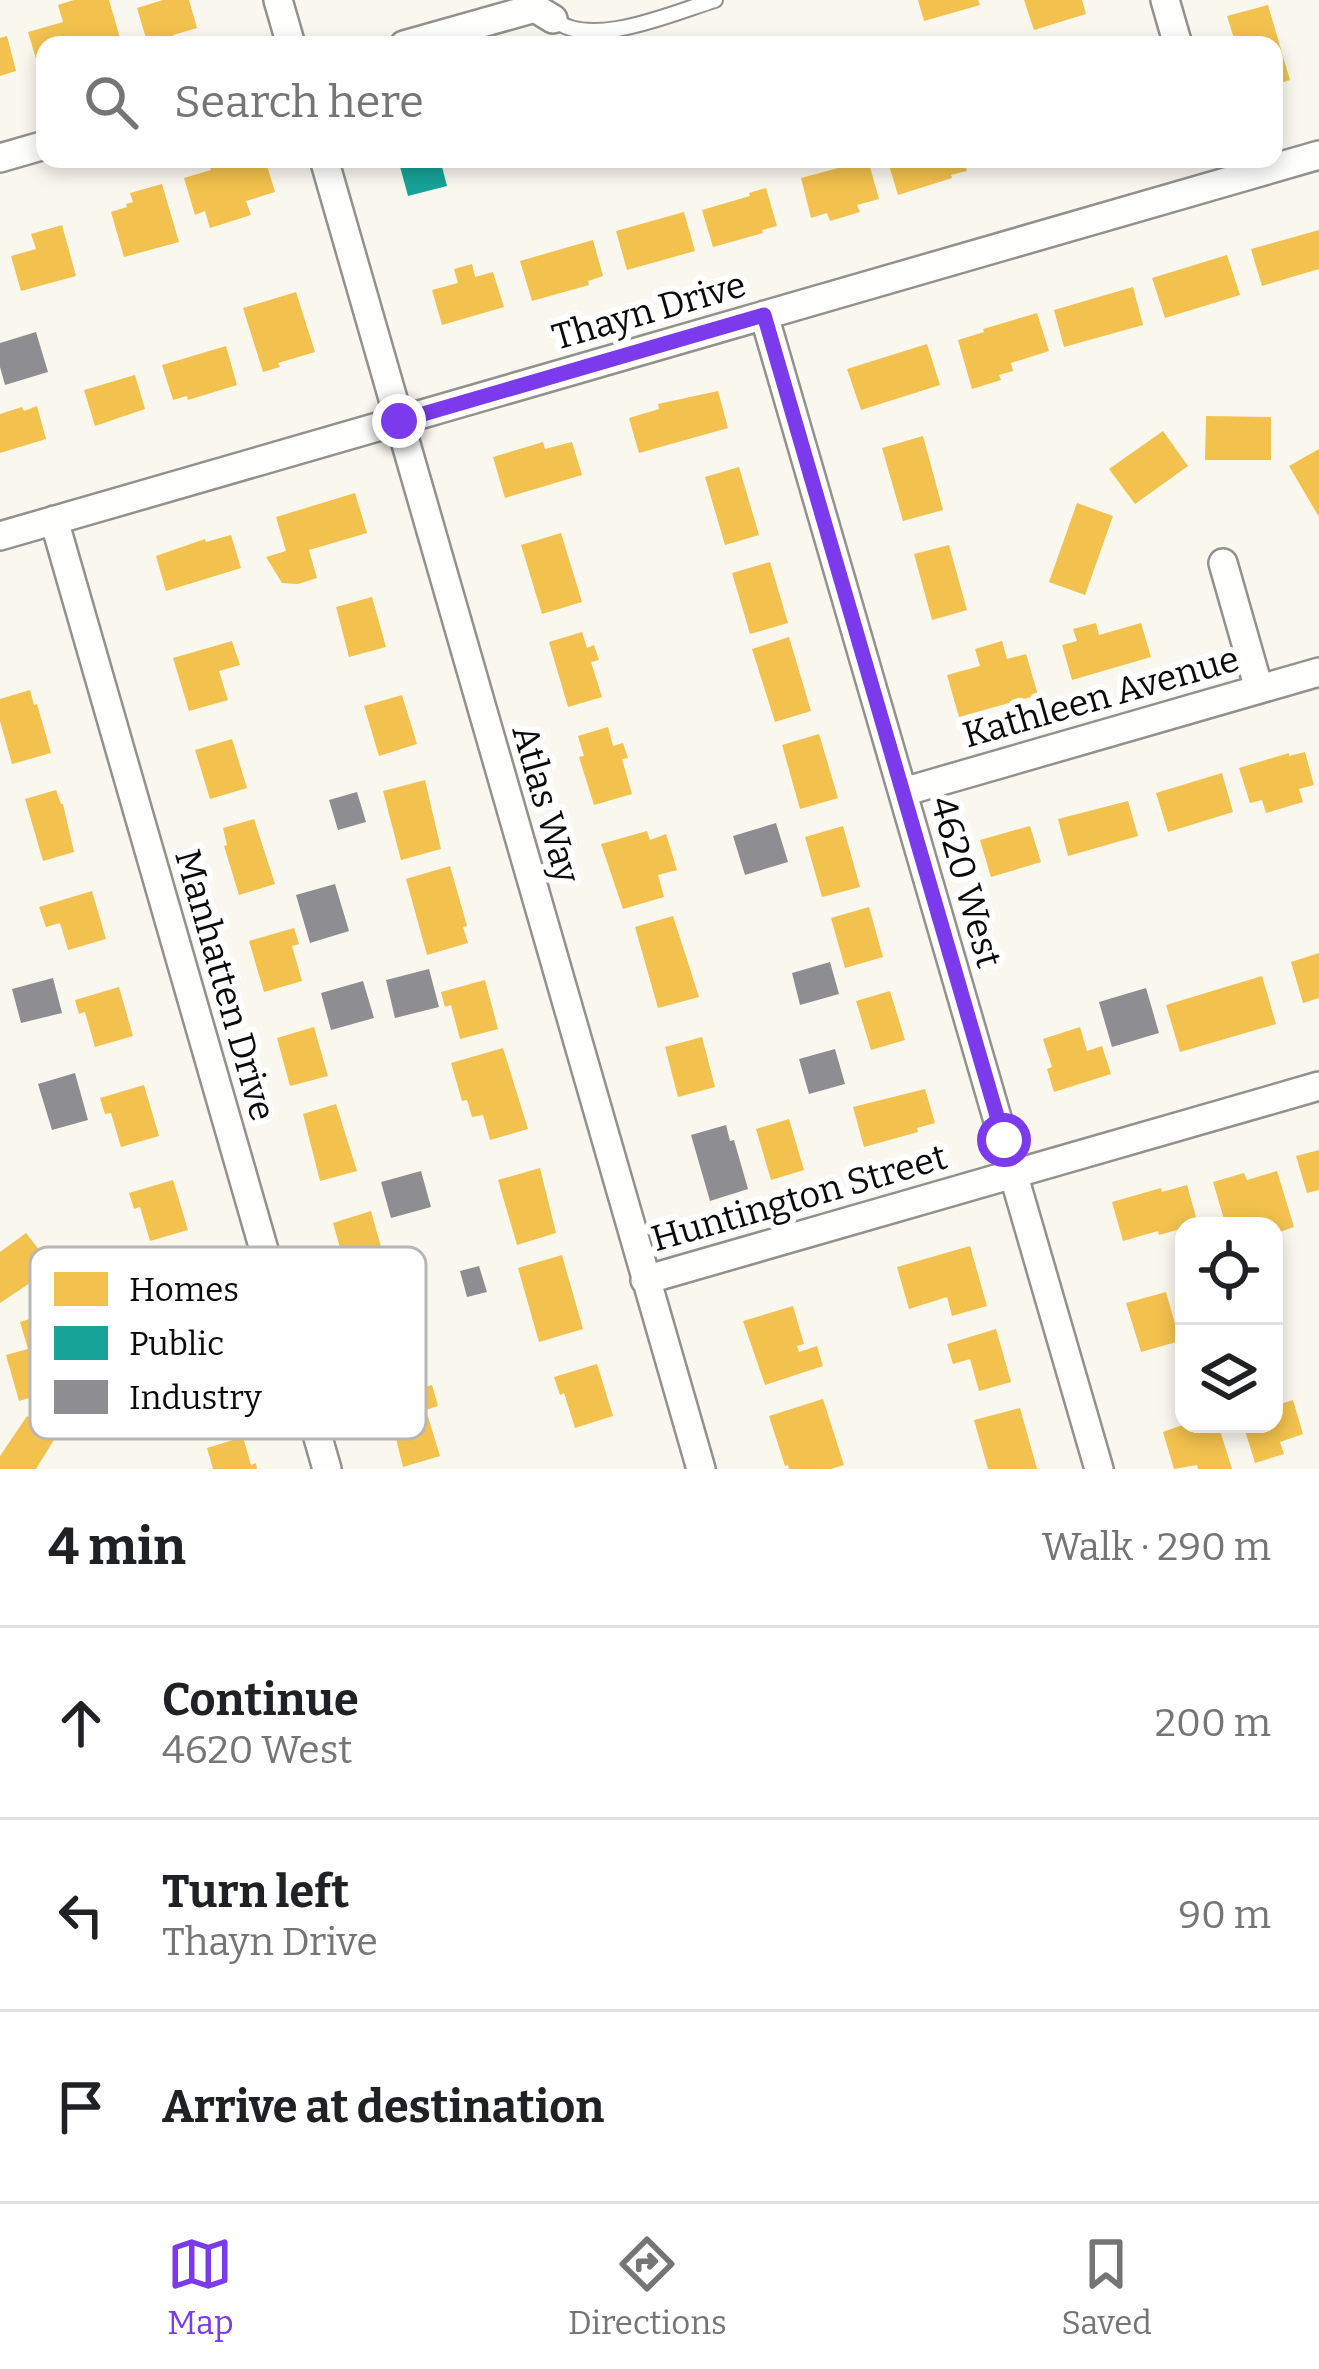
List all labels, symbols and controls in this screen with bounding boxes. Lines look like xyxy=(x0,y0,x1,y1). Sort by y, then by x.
search box xyxy=(36,36,1283,168)
icon: search xyxy=(78,69,144,135)
text: Search here xyxy=(174,75,424,129)
street label: Thayn Drive xyxy=(547,262,751,360)
route end xyxy=(372,394,426,448)
street label: Kathleen Avenue xyxy=(958,637,1244,757)
street label: Atlas Way xyxy=(502,720,590,889)
street label: 4620 West xyxy=(921,791,1011,973)
street label: Manhatten Drive xyxy=(165,844,285,1126)
route start xyxy=(977,1113,1031,1167)
street label: Huntington Street xyxy=(646,1135,952,1261)
map controls xyxy=(1175,1217,1283,1433)
button: locate xyxy=(1175,1217,1283,1325)
legend xyxy=(30,1247,426,1439)
text: Homes xyxy=(129,1270,239,1310)
text: Public xyxy=(129,1324,224,1364)
button: layers xyxy=(1175,1325,1283,1433)
text: Industry xyxy=(129,1378,262,1418)
text: 4 min xyxy=(48,1516,186,1578)
text: Walk · 290 m xyxy=(1042,1524,1271,1570)
text: Continue xyxy=(162,1673,359,1727)
icon: ahead xyxy=(48,1690,114,1756)
text: 200 m xyxy=(1155,1700,1271,1746)
text: 4620 West xyxy=(162,1727,352,1773)
text: Turn left xyxy=(162,1865,349,1919)
icon: left xyxy=(48,1882,114,1948)
text: 90 m xyxy=(1178,1892,1271,1938)
text: Thayn Drive xyxy=(162,1919,378,1965)
icon: arrive xyxy=(48,2074,114,2140)
text: Arrive at destination xyxy=(162,2080,604,2134)
tab: Map xyxy=(167,2231,234,2343)
tab: Directions xyxy=(568,2231,727,2343)
tab: Saved xyxy=(1061,2231,1152,2343)

